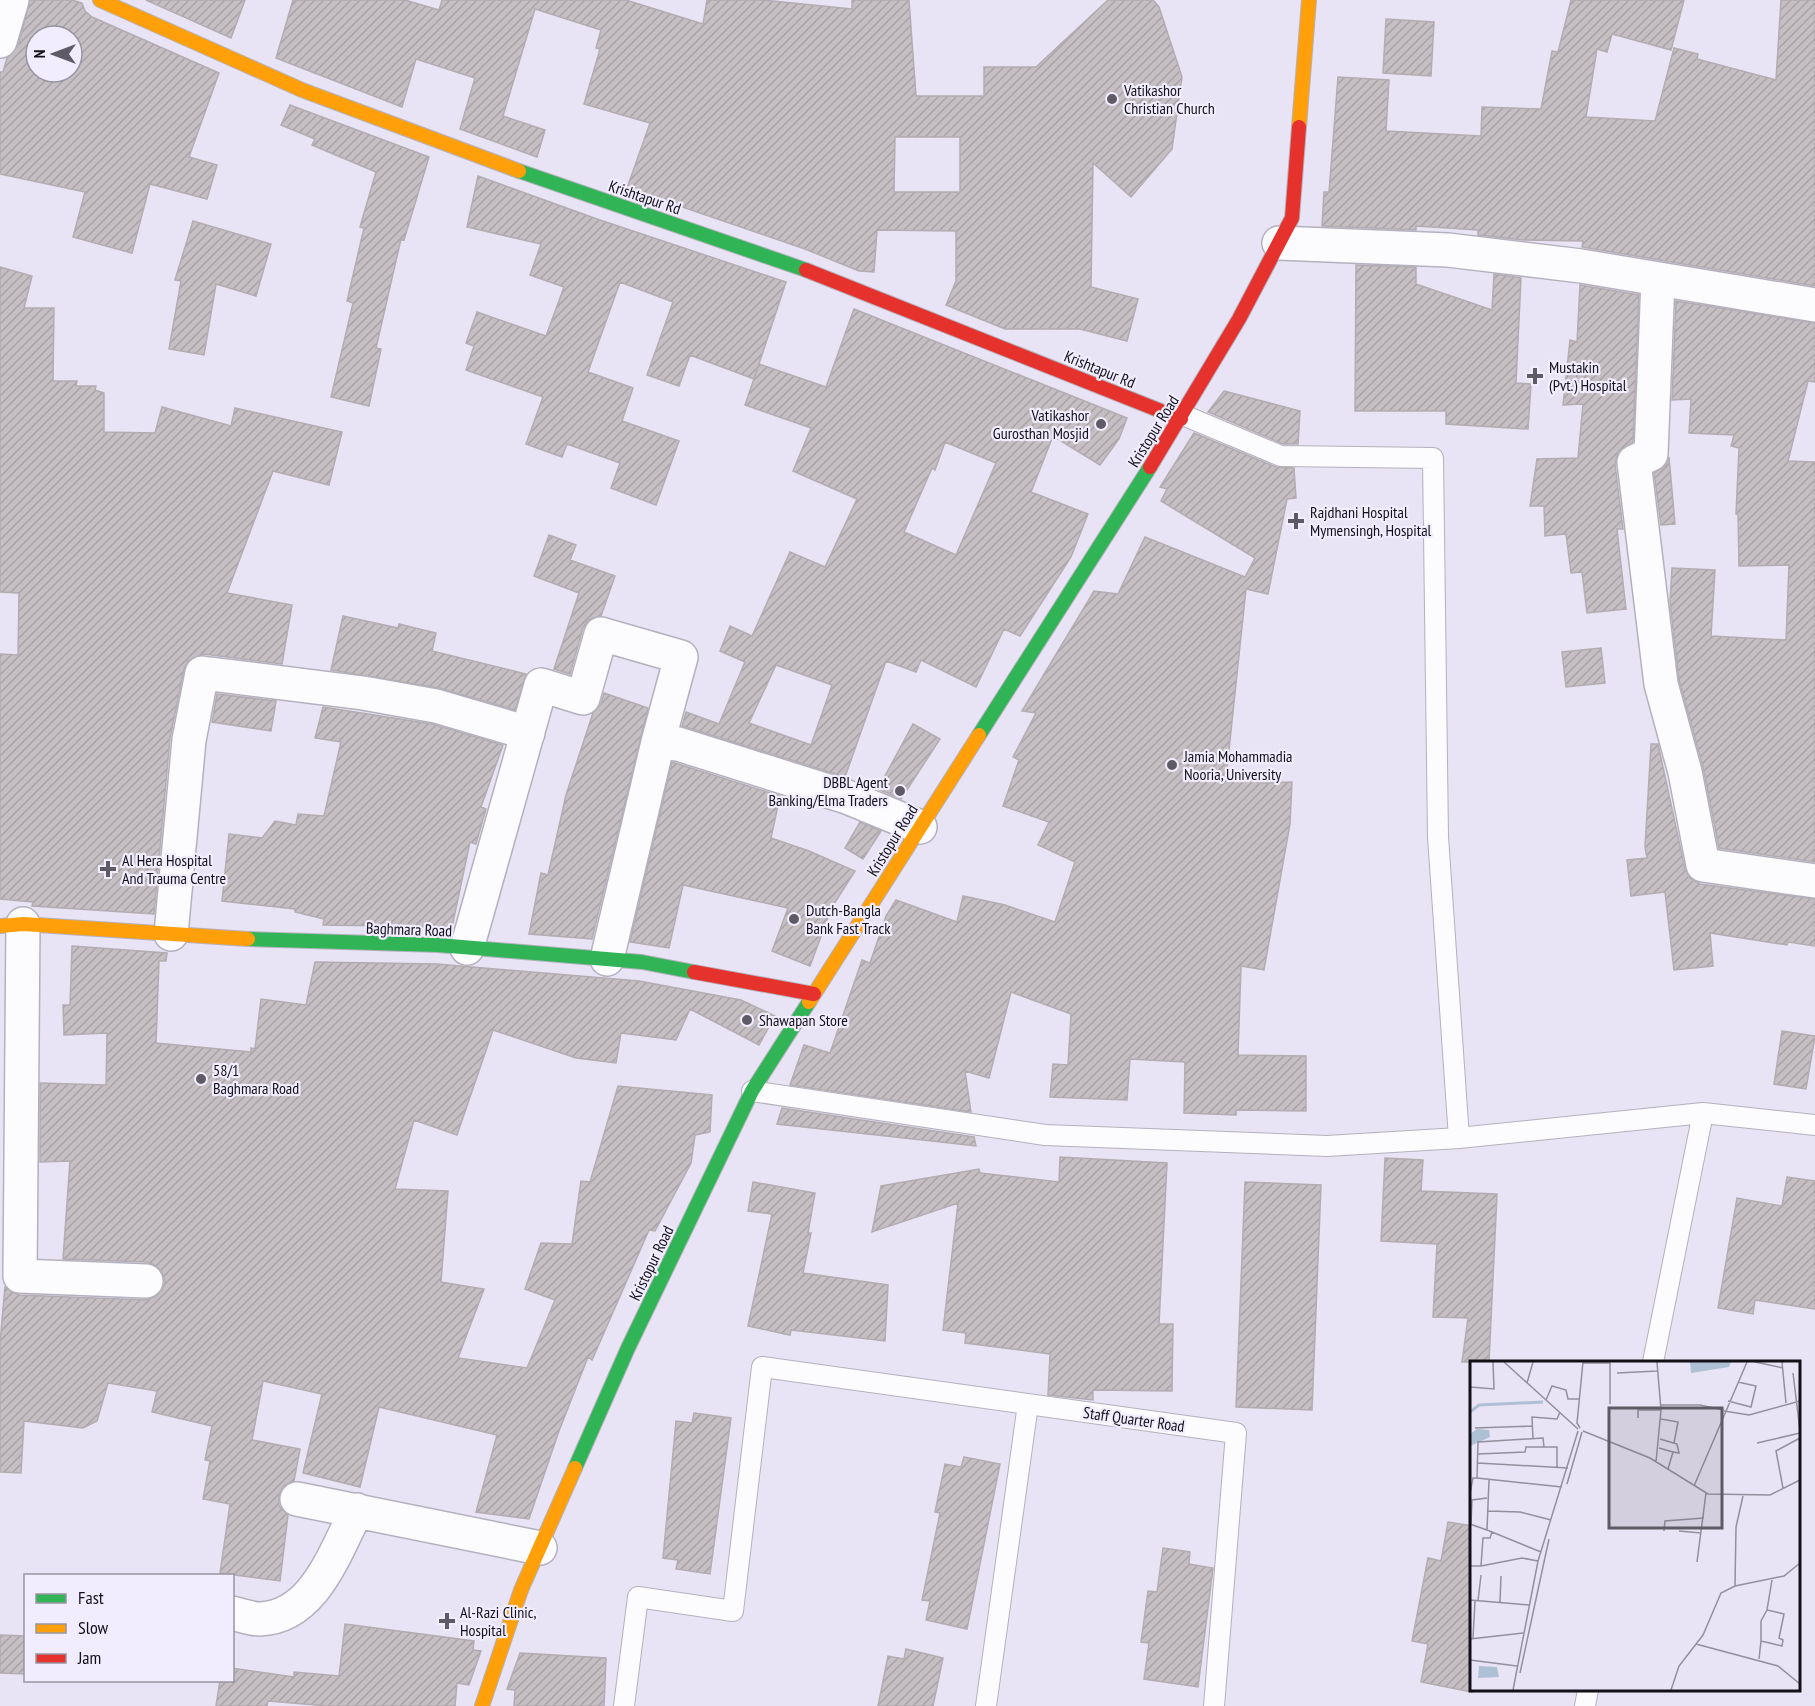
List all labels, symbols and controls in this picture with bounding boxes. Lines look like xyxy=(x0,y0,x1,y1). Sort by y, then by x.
north arrow xyxy=(24,24,84,84)
text: N xyxy=(29,50,49,58)
place label: Vatikashor Christian Church xyxy=(1123,80,1215,118)
marker: Vatikashor Christian Church xyxy=(1105,92,1119,106)
street label: Krishtapur Rd xyxy=(606,175,684,219)
street label: Krishtapur Rd xyxy=(1062,346,1139,392)
place label: Mustakin (Pvt.) Hospital xyxy=(1549,357,1627,395)
marker: Mustakin (Pvt.) Hospital xyxy=(1526,367,1544,385)
street label: Kristopur Road xyxy=(1123,391,1183,471)
place label: Vatikashor Gurosthan Mosjid xyxy=(993,405,1090,443)
marker: Vatikashor Gurosthan Mosjid xyxy=(1094,417,1108,431)
place label: Rajdhani Hospital Mymensingh, Hospital xyxy=(1310,502,1432,540)
marker: Rajdhani Hospital Mymensingh, Hospital xyxy=(1287,512,1305,530)
place label: Jamia Mohammadia Nooria, University xyxy=(1183,746,1293,784)
marker: Jamia Mohammadia Nooria, University xyxy=(1165,758,1179,772)
place label: DBBL Agent Banking/Elma Traders xyxy=(768,772,889,810)
marker: DBBL Agent Banking/Elma Traders xyxy=(893,784,907,798)
street label: Kristopur Road xyxy=(862,800,922,880)
place label: Al Hera Hospital And Trauma Centre xyxy=(122,850,226,888)
marker: Al Hera Hospital And Trauma Centre xyxy=(99,860,117,878)
place label: Dutch-Bangla Bank Fast Track xyxy=(806,900,891,938)
marker: Dutch-Bangla Bank Fast Track xyxy=(787,912,801,926)
street label: Baghmara Road xyxy=(366,918,452,940)
place label: Shawapan Store xyxy=(759,1010,848,1030)
marker: Shawapan Store xyxy=(740,1013,754,1027)
place label: 58/1 Baghmara Road xyxy=(213,1060,299,1098)
marker: 58/1 Baghmara Road xyxy=(194,1072,208,1086)
street label: Kristopur Road xyxy=(624,1222,678,1304)
inset map xyxy=(1470,1361,1800,1691)
street label: Staff Quarter Road xyxy=(1082,1402,1186,1436)
legend xyxy=(24,1574,234,1682)
text: Fast xyxy=(78,1586,104,1609)
place label: Al-Razi Clinic, Hospital xyxy=(460,1602,536,1640)
marker: Al-Razi Clinic, Hospital xyxy=(438,1612,456,1630)
text: Slow xyxy=(78,1616,109,1639)
text: Jam xyxy=(77,1646,101,1669)

